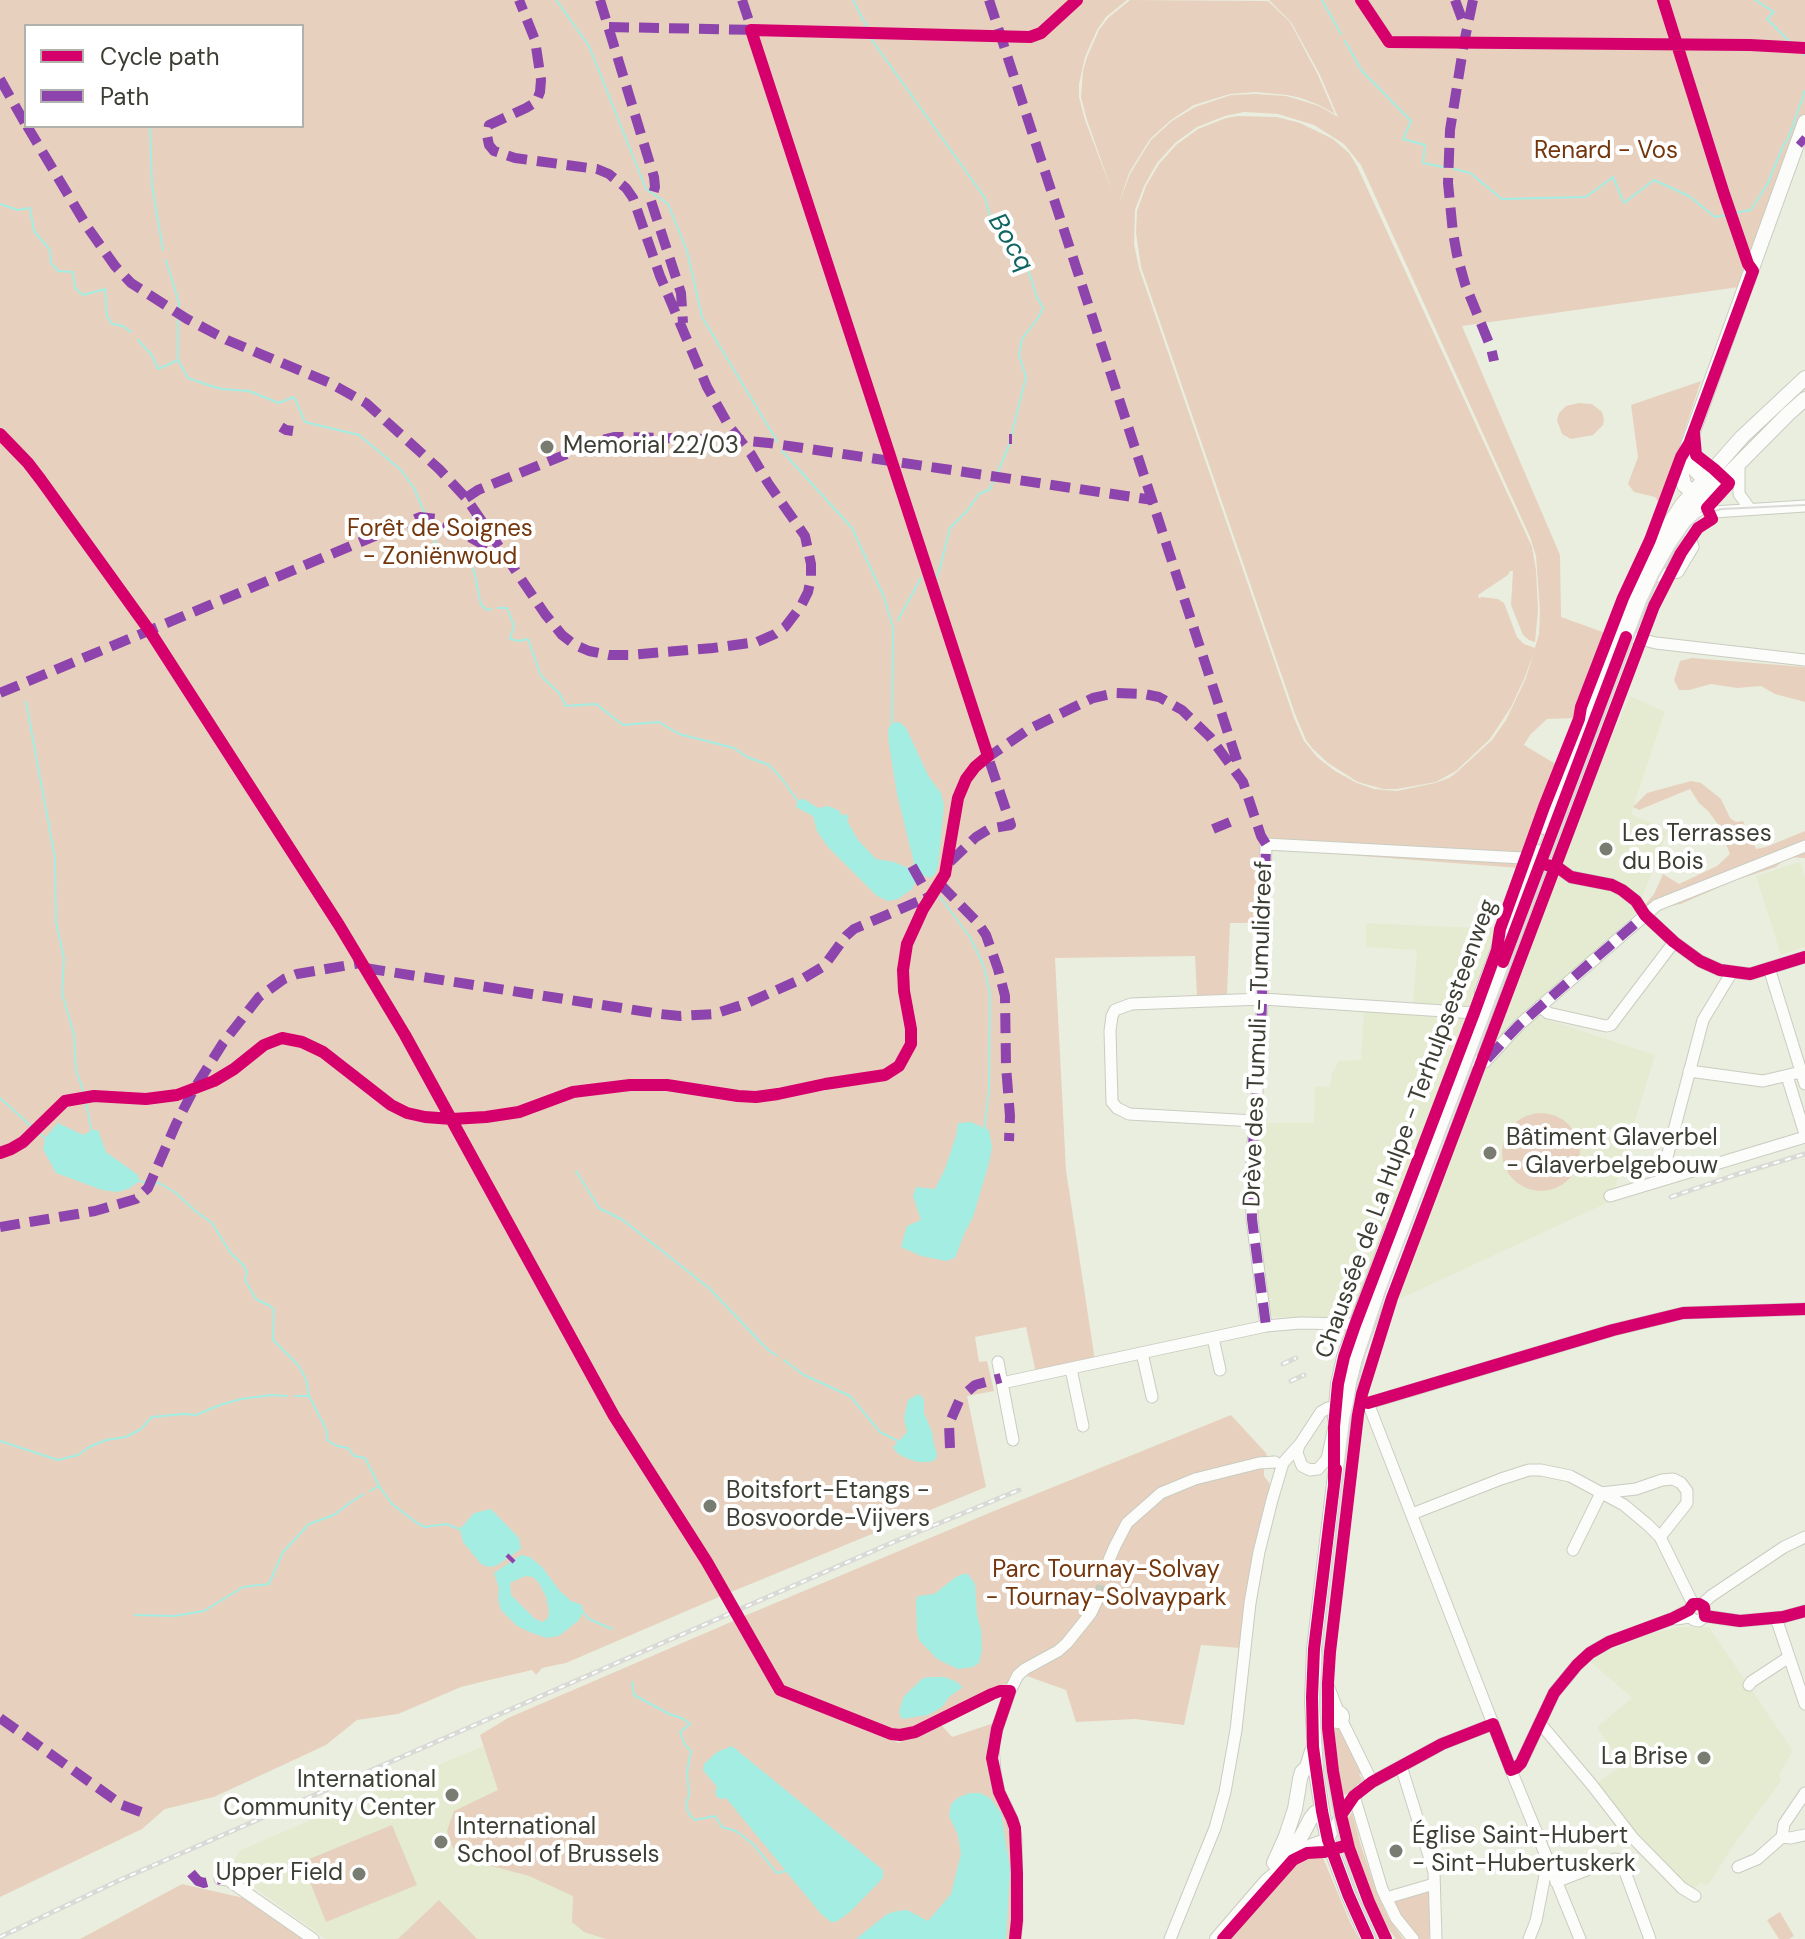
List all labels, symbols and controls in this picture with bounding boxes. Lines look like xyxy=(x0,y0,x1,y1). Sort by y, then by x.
legend xyxy=(24,24,304,128)
text: Cycle path xyxy=(100,41,219,72)
text: Path xyxy=(100,81,149,112)
park label: Renard - Vos xyxy=(1534,138,1678,166)
water label: Bocq xyxy=(981,208,1039,278)
place label: Memorial 22/03 xyxy=(563,433,739,461)
marker: Memorial 22/03 xyxy=(538,438,556,456)
park label: Forêt de Soignes - Zoniënwoud xyxy=(347,516,533,572)
place label: Les Terrasses du Bois xyxy=(1622,821,1772,877)
marker: Les Terrasses du Bois xyxy=(1597,840,1615,858)
street label: Drève des Tumuli - Tumulidreef xyxy=(1239,860,1279,1208)
street label: Chaussée de La Hulpe - Terhulpsesteenweg xyxy=(1310,896,1504,1362)
place label: Bâtiment Glaverbel - Glaverbelgebouw xyxy=(1506,1125,1718,1181)
marker: Bâtiment Glaverbel - Glaverbelgebouw xyxy=(1481,1144,1499,1162)
place label: Boitsfort-Etangs - Bosvoorde-Vijvers xyxy=(726,1478,930,1534)
marker: Boitsfort-Etangs - Bosvoorde-Vijvers xyxy=(701,1497,719,1515)
park label: Parc Tournay-Solvay - Tournay-Solvaypark xyxy=(986,1557,1226,1613)
place label: La Brise xyxy=(1601,1744,1688,1772)
marker: La Brise xyxy=(1695,1749,1713,1767)
place label: International Community Center xyxy=(223,1767,436,1823)
marker: International Community Center xyxy=(443,1786,461,1804)
place label: International School of Brussels xyxy=(457,1814,660,1870)
place label: Église Saint-Hubert - Sint-Hubertuskerk xyxy=(1412,1823,1636,1879)
marker: International School of Brussels xyxy=(432,1833,450,1851)
marker: Église Saint-Hubert - Sint-Hubertuskerk xyxy=(1387,1842,1405,1860)
place label: Upper Field xyxy=(216,1860,343,1888)
marker: Upper Field xyxy=(350,1865,368,1883)

